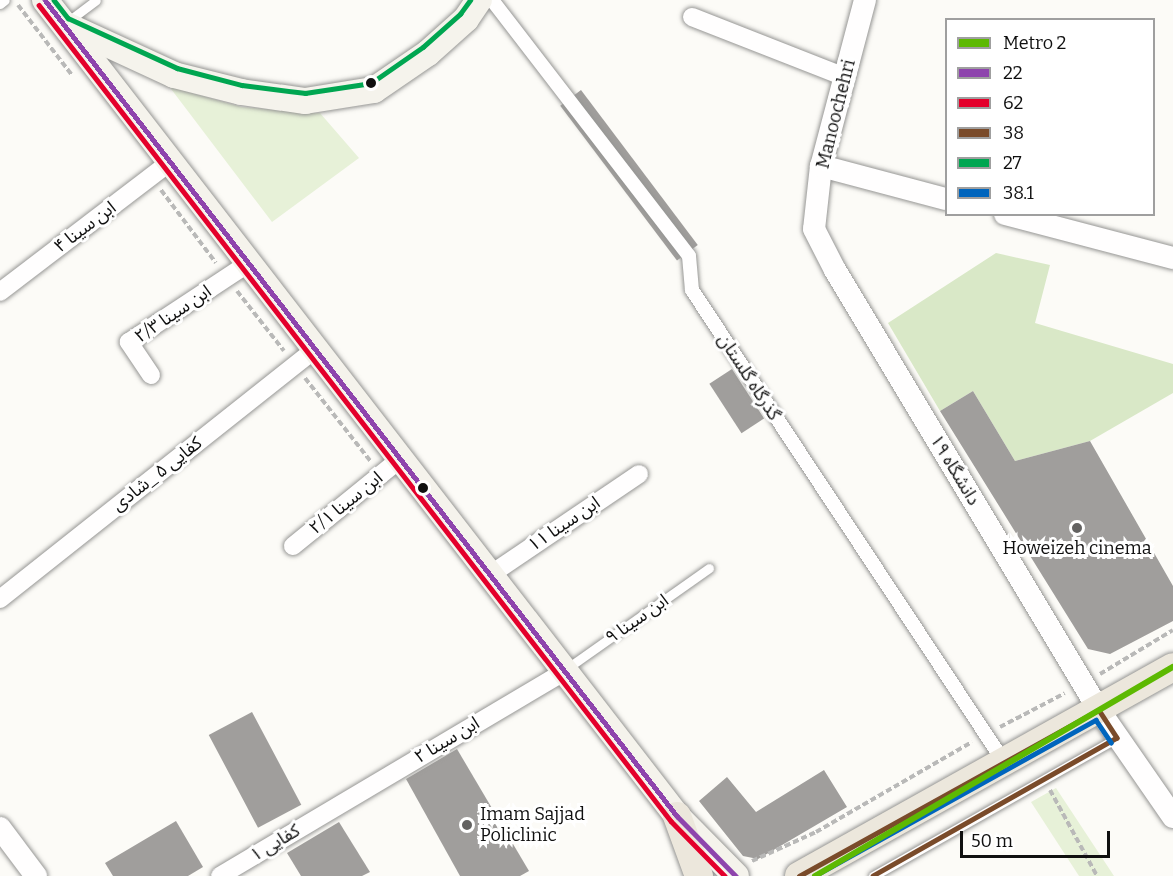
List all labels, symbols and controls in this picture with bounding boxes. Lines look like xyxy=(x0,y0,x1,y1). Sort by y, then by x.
legend xyxy=(945,18,1155,216)
text: Metro 2 xyxy=(1003,32,1066,54)
street label: Manoochehri xyxy=(812,57,860,171)
text: 22 xyxy=(1003,62,1023,84)
unlabelled marker xyxy=(365,77,377,89)
text: 62 xyxy=(1003,92,1023,114)
text: 38 xyxy=(1003,122,1024,144)
text: 27 xyxy=(1003,152,1022,174)
text: 38.1 xyxy=(1003,182,1034,204)
street label: ابن سینا ۴ xyxy=(50,197,120,257)
street label: ابن سینا ۲/۳ xyxy=(130,280,216,348)
street label: گذرگاه گلستان xyxy=(713,330,785,424)
street label: دانشگاه ۱۹ xyxy=(925,431,985,509)
street label: کفایی ۵ _شادی xyxy=(108,432,206,516)
street label: ابن سینا ۲/۱ xyxy=(305,467,387,539)
unlabelled marker xyxy=(417,482,429,494)
street label: ابن سینا ۱۱ xyxy=(524,492,604,556)
marker: Howeizeh cinema xyxy=(1070,521,1084,535)
place label: Howeizeh cinema xyxy=(1002,537,1152,559)
street label: ابن سینا ۹ xyxy=(601,590,673,648)
street label: ابن سینا ۲ xyxy=(411,712,483,768)
place label: Imam Sajjad Policlinic xyxy=(480,804,585,846)
marker: Imam Sajjad Policlinic xyxy=(458,816,476,834)
scale bar xyxy=(963,819,1113,857)
street label: کفایی ۱ xyxy=(246,820,304,866)
text: 50 m xyxy=(971,830,1013,852)

